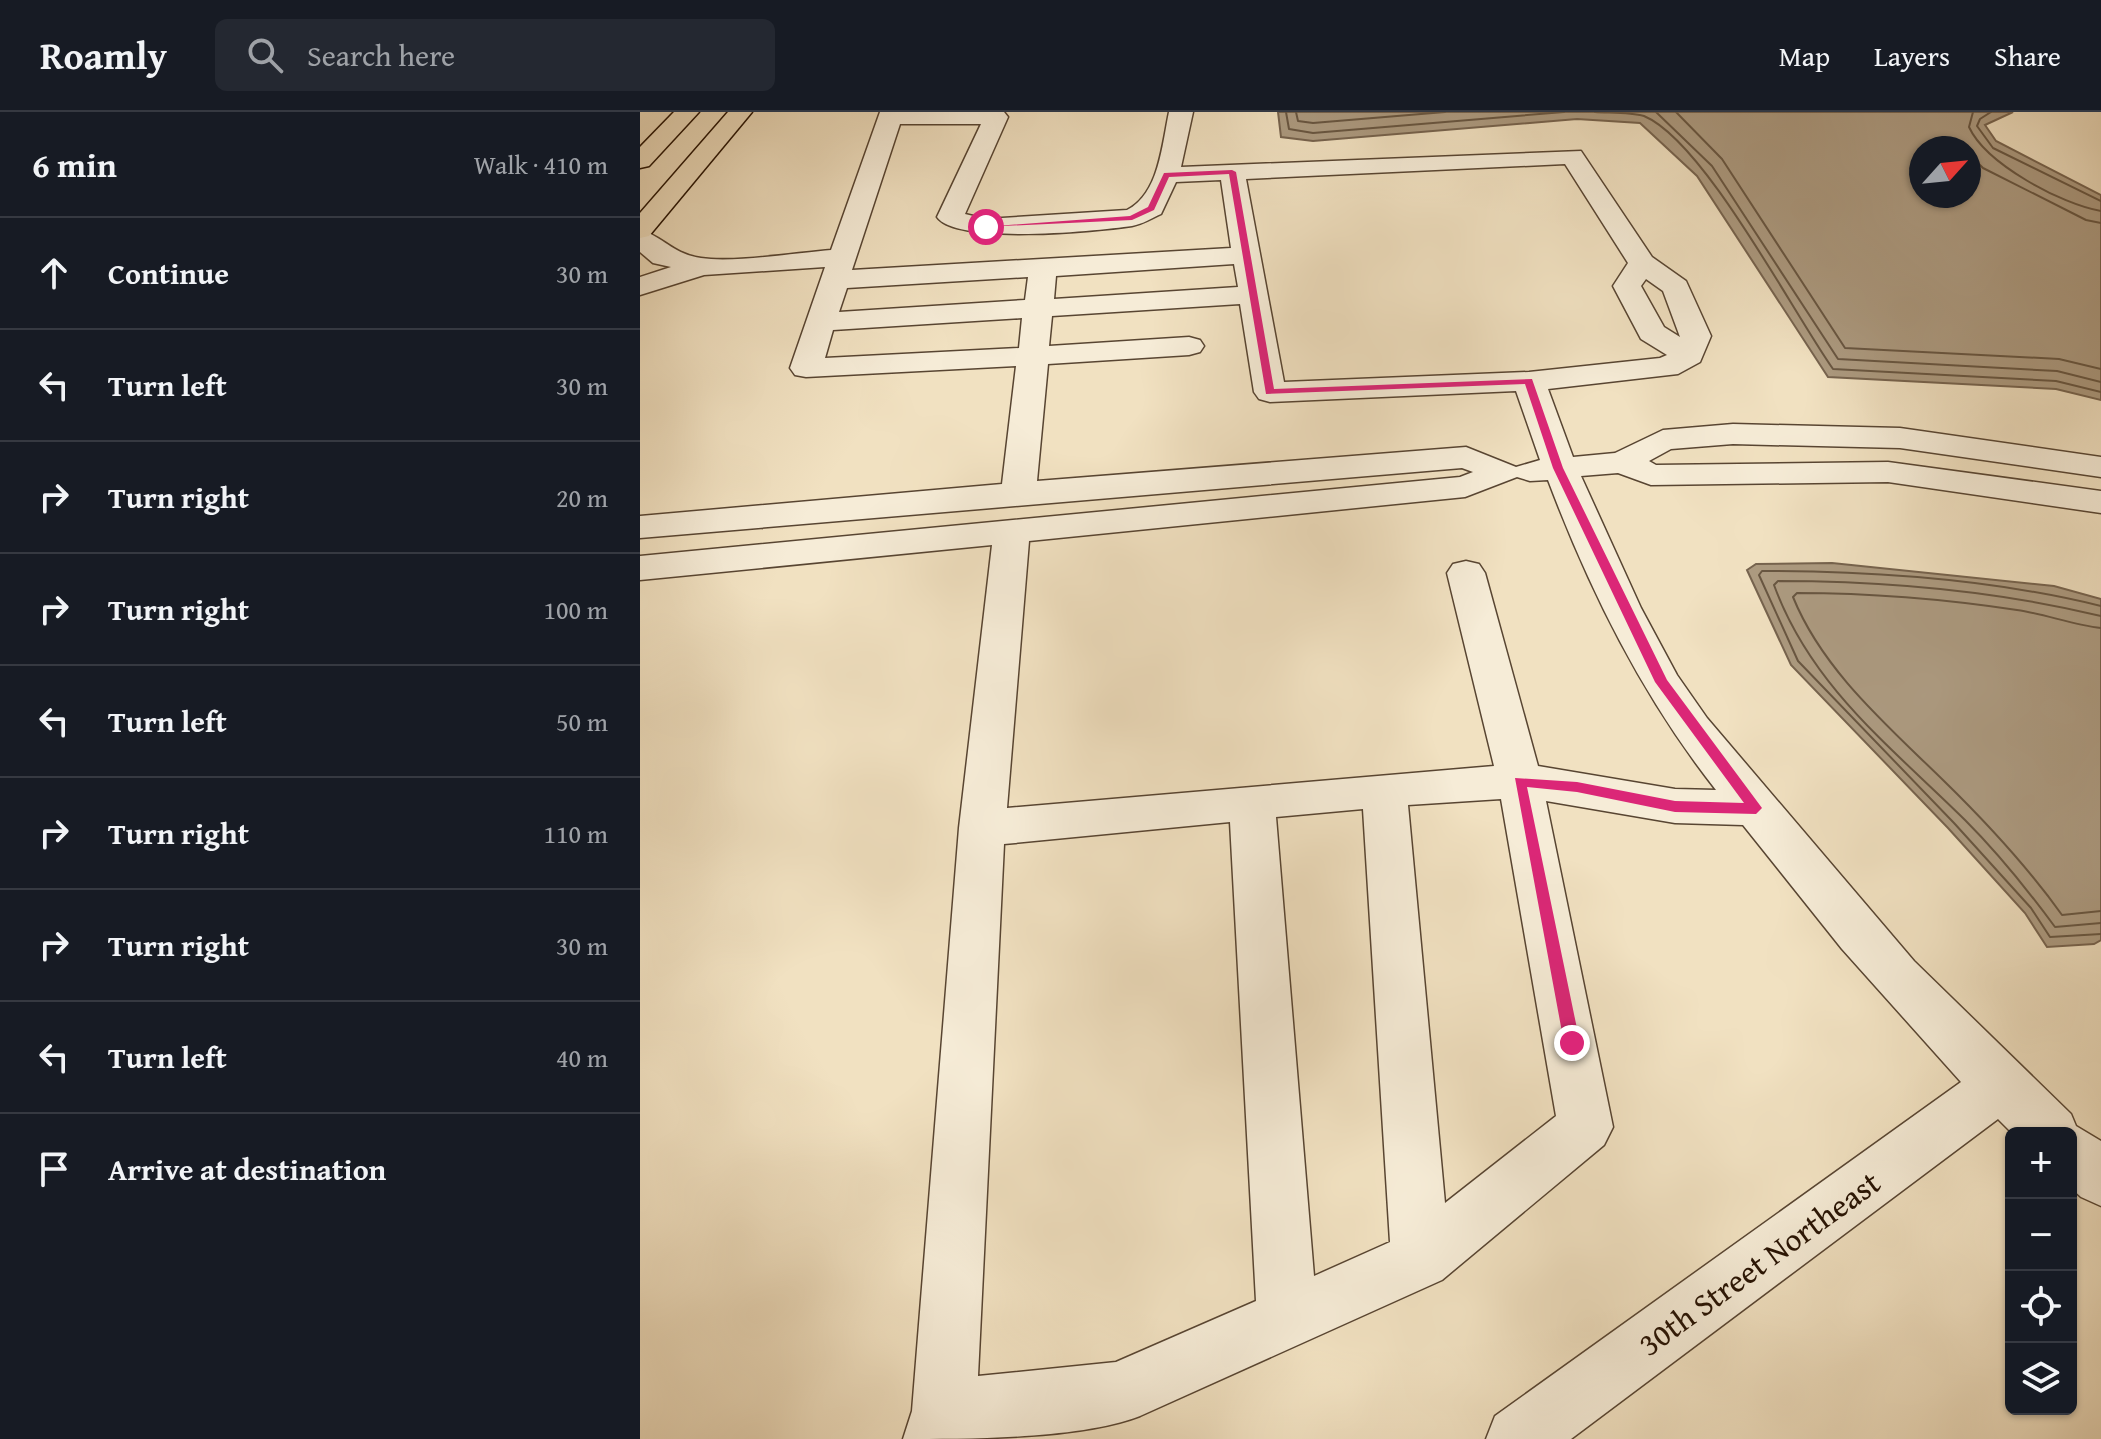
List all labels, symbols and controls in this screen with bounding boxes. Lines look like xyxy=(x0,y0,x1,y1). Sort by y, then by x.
search box xyxy=(215,19,775,91)
text: Roamly xyxy=(40,27,167,83)
icon: search xyxy=(243,33,287,77)
text: Search here xyxy=(307,33,455,77)
text: Map xyxy=(1779,35,1830,76)
text: Layers xyxy=(1874,35,1950,76)
text: Share xyxy=(1994,35,2061,76)
north arrow xyxy=(1909,136,1981,208)
text: 6 min xyxy=(32,140,117,189)
text: Walk · 410 m xyxy=(474,145,608,184)
route start xyxy=(968,209,1004,245)
icon: ahead xyxy=(32,251,76,295)
text: Continue xyxy=(108,251,229,295)
text: 30 m xyxy=(556,254,608,293)
icon: left xyxy=(32,363,76,407)
text: Turn left xyxy=(108,363,227,407)
text: 30 m xyxy=(556,366,608,405)
icon: right xyxy=(32,475,76,519)
text: Turn right xyxy=(108,475,249,519)
text: 20 m xyxy=(556,478,608,517)
icon: right xyxy=(32,587,76,631)
text: Turn right xyxy=(108,587,249,631)
text: 100 m xyxy=(543,590,608,629)
icon: left xyxy=(32,699,76,743)
text: Turn left xyxy=(108,699,227,743)
text: 50 m xyxy=(556,702,608,741)
icon: right xyxy=(32,811,76,855)
text: Turn right xyxy=(108,811,249,855)
text: 110 m xyxy=(543,814,608,853)
icon: right xyxy=(32,923,76,967)
text: Turn right xyxy=(108,923,249,967)
text: 30 m xyxy=(556,926,608,965)
route end xyxy=(1554,1025,1590,1061)
icon: left xyxy=(32,1035,76,1079)
text: Turn left xyxy=(108,1035,227,1079)
text: 40 m xyxy=(556,1038,608,1077)
map controls xyxy=(2005,1127,2077,1415)
button: + xyxy=(2005,1127,2077,1199)
icon: arrive xyxy=(32,1147,76,1191)
text: Arrive at destination xyxy=(108,1147,386,1191)
street label: 30th Street Northeast xyxy=(1628,1159,1890,1367)
button: − xyxy=(2005,1199,2077,1271)
button: locate xyxy=(2005,1271,2077,1343)
button: layers xyxy=(2005,1343,2077,1415)

